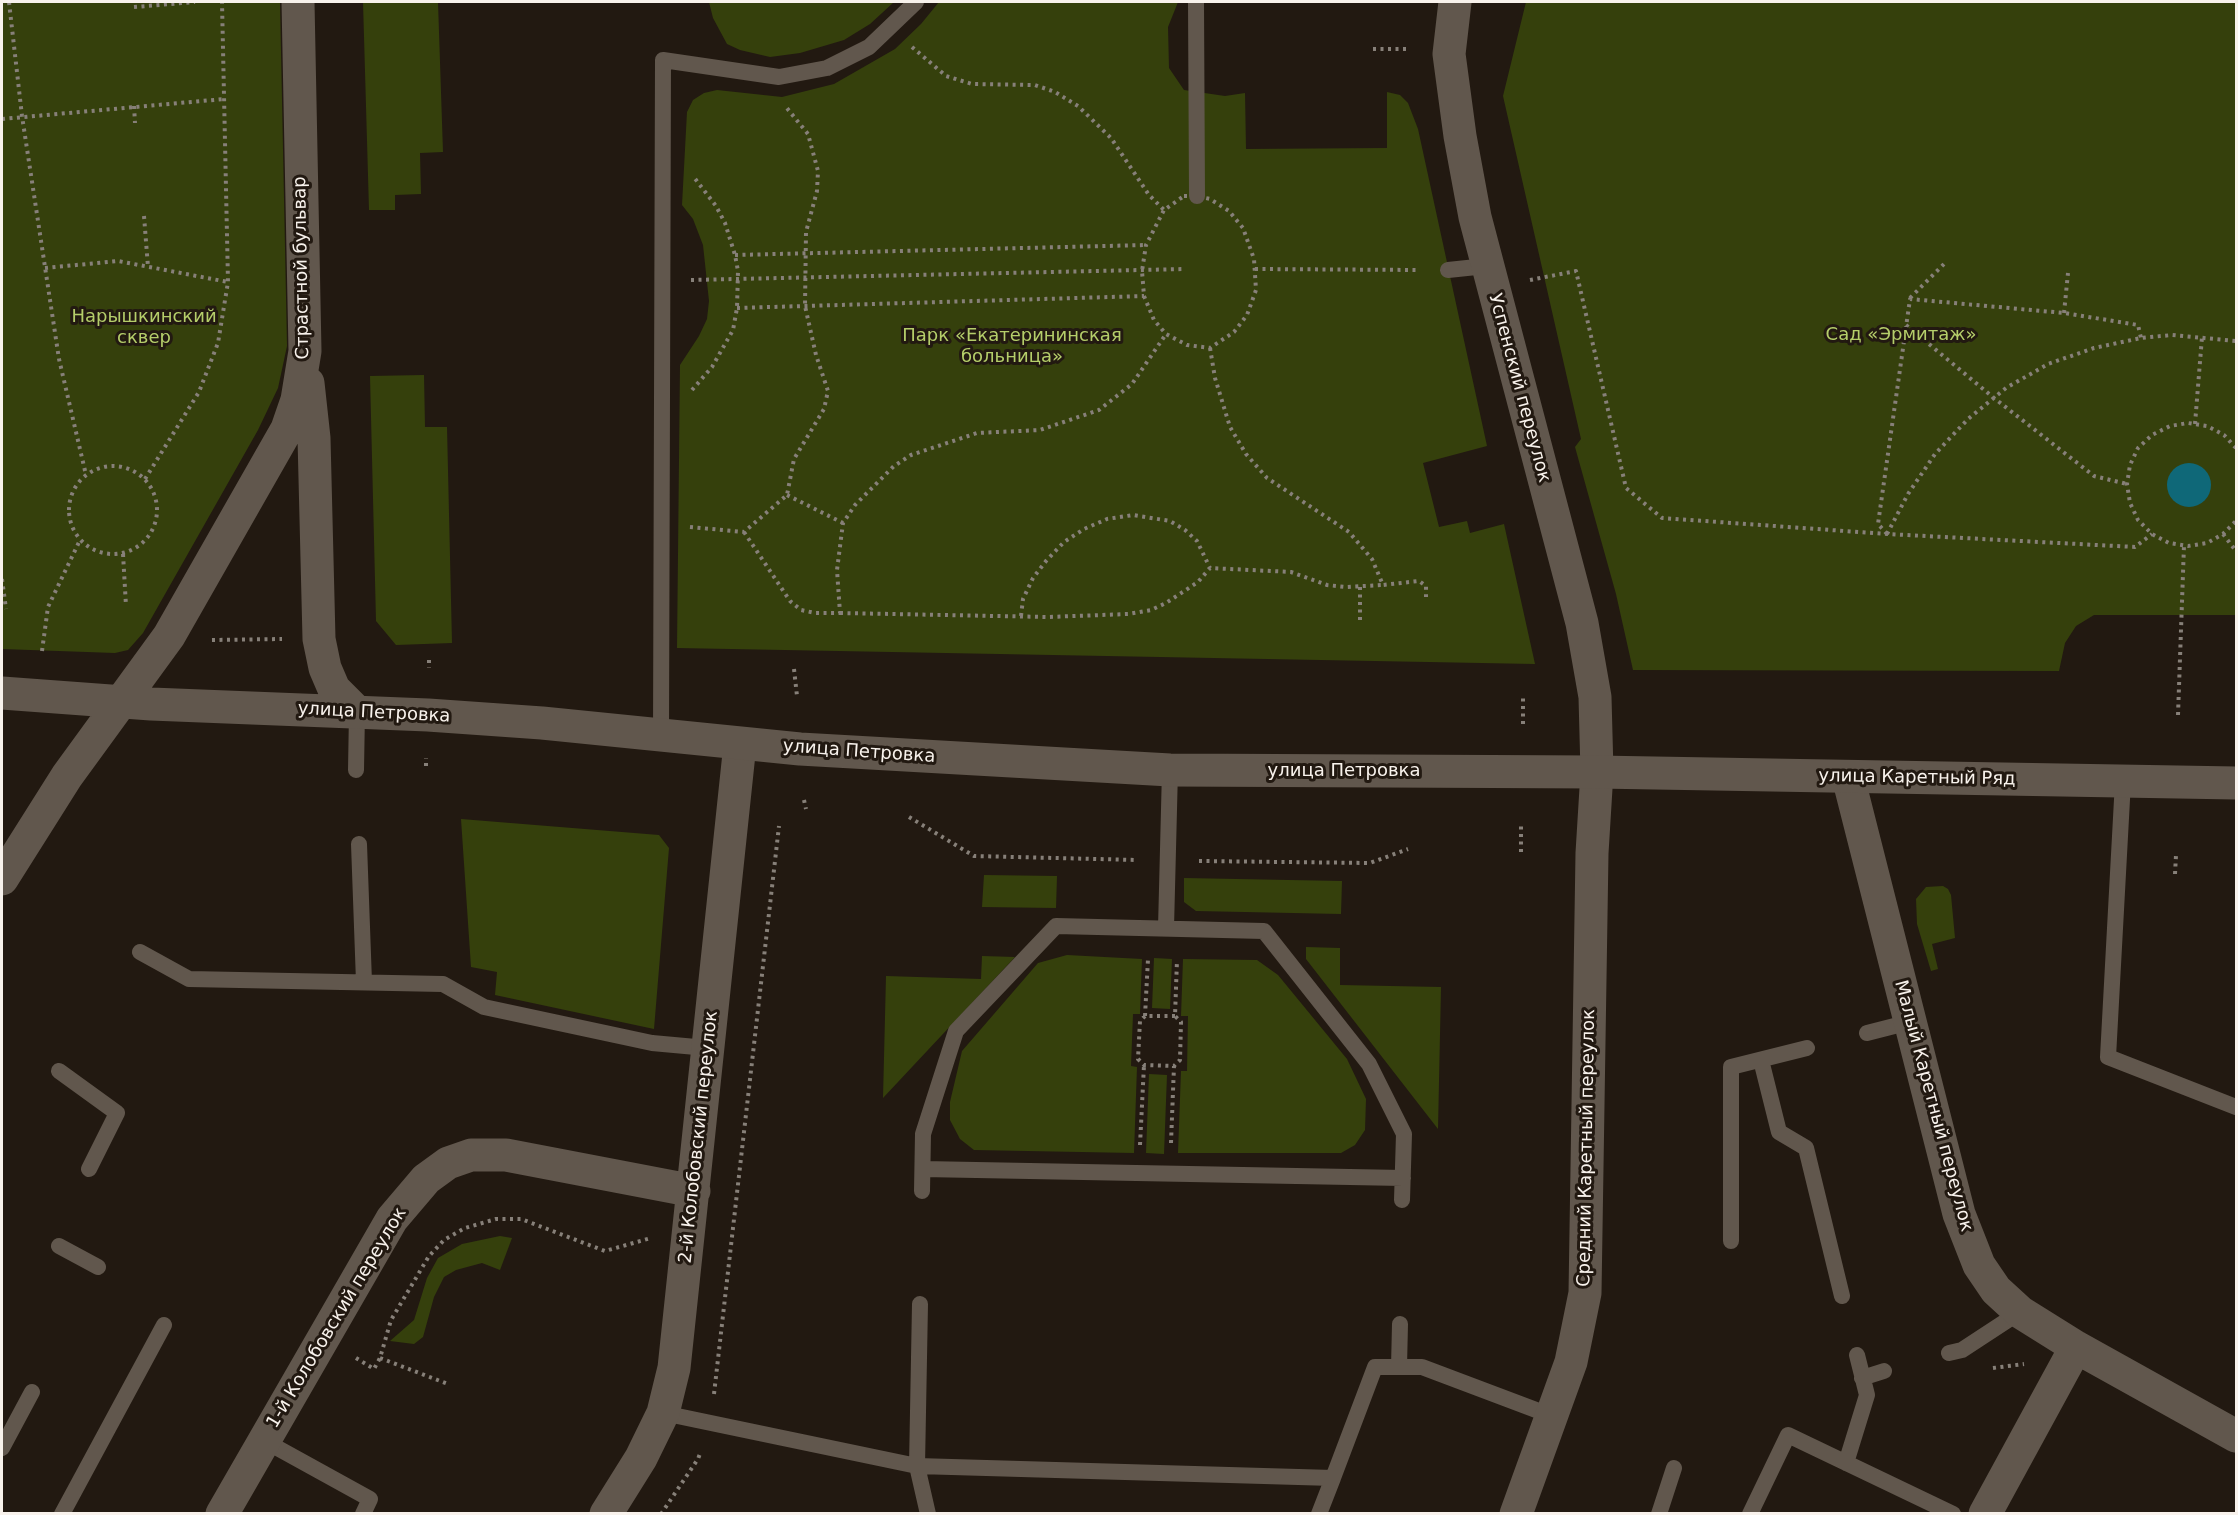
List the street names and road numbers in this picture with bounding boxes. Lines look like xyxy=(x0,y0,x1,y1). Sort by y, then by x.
street label: Страстной бульвар xyxy=(290,176,314,360)
street label: Успенский переулок xyxy=(1483,291,1555,485)
street label: улица Петровка xyxy=(297,698,451,728)
street label: улица Петровка xyxy=(782,736,936,768)
street label: улица Петровка xyxy=(1268,760,1420,782)
street label: улица Каретный Ряд xyxy=(1818,765,2016,791)
street label: Малый Каретный переулок xyxy=(1889,978,1977,1234)
street label: Средний Каретный переулок xyxy=(1574,1009,1600,1287)
street label: 2-й Колобовский переулок xyxy=(675,1010,723,1264)
street label: 1-й Колобовский переулок xyxy=(262,1204,412,1432)

